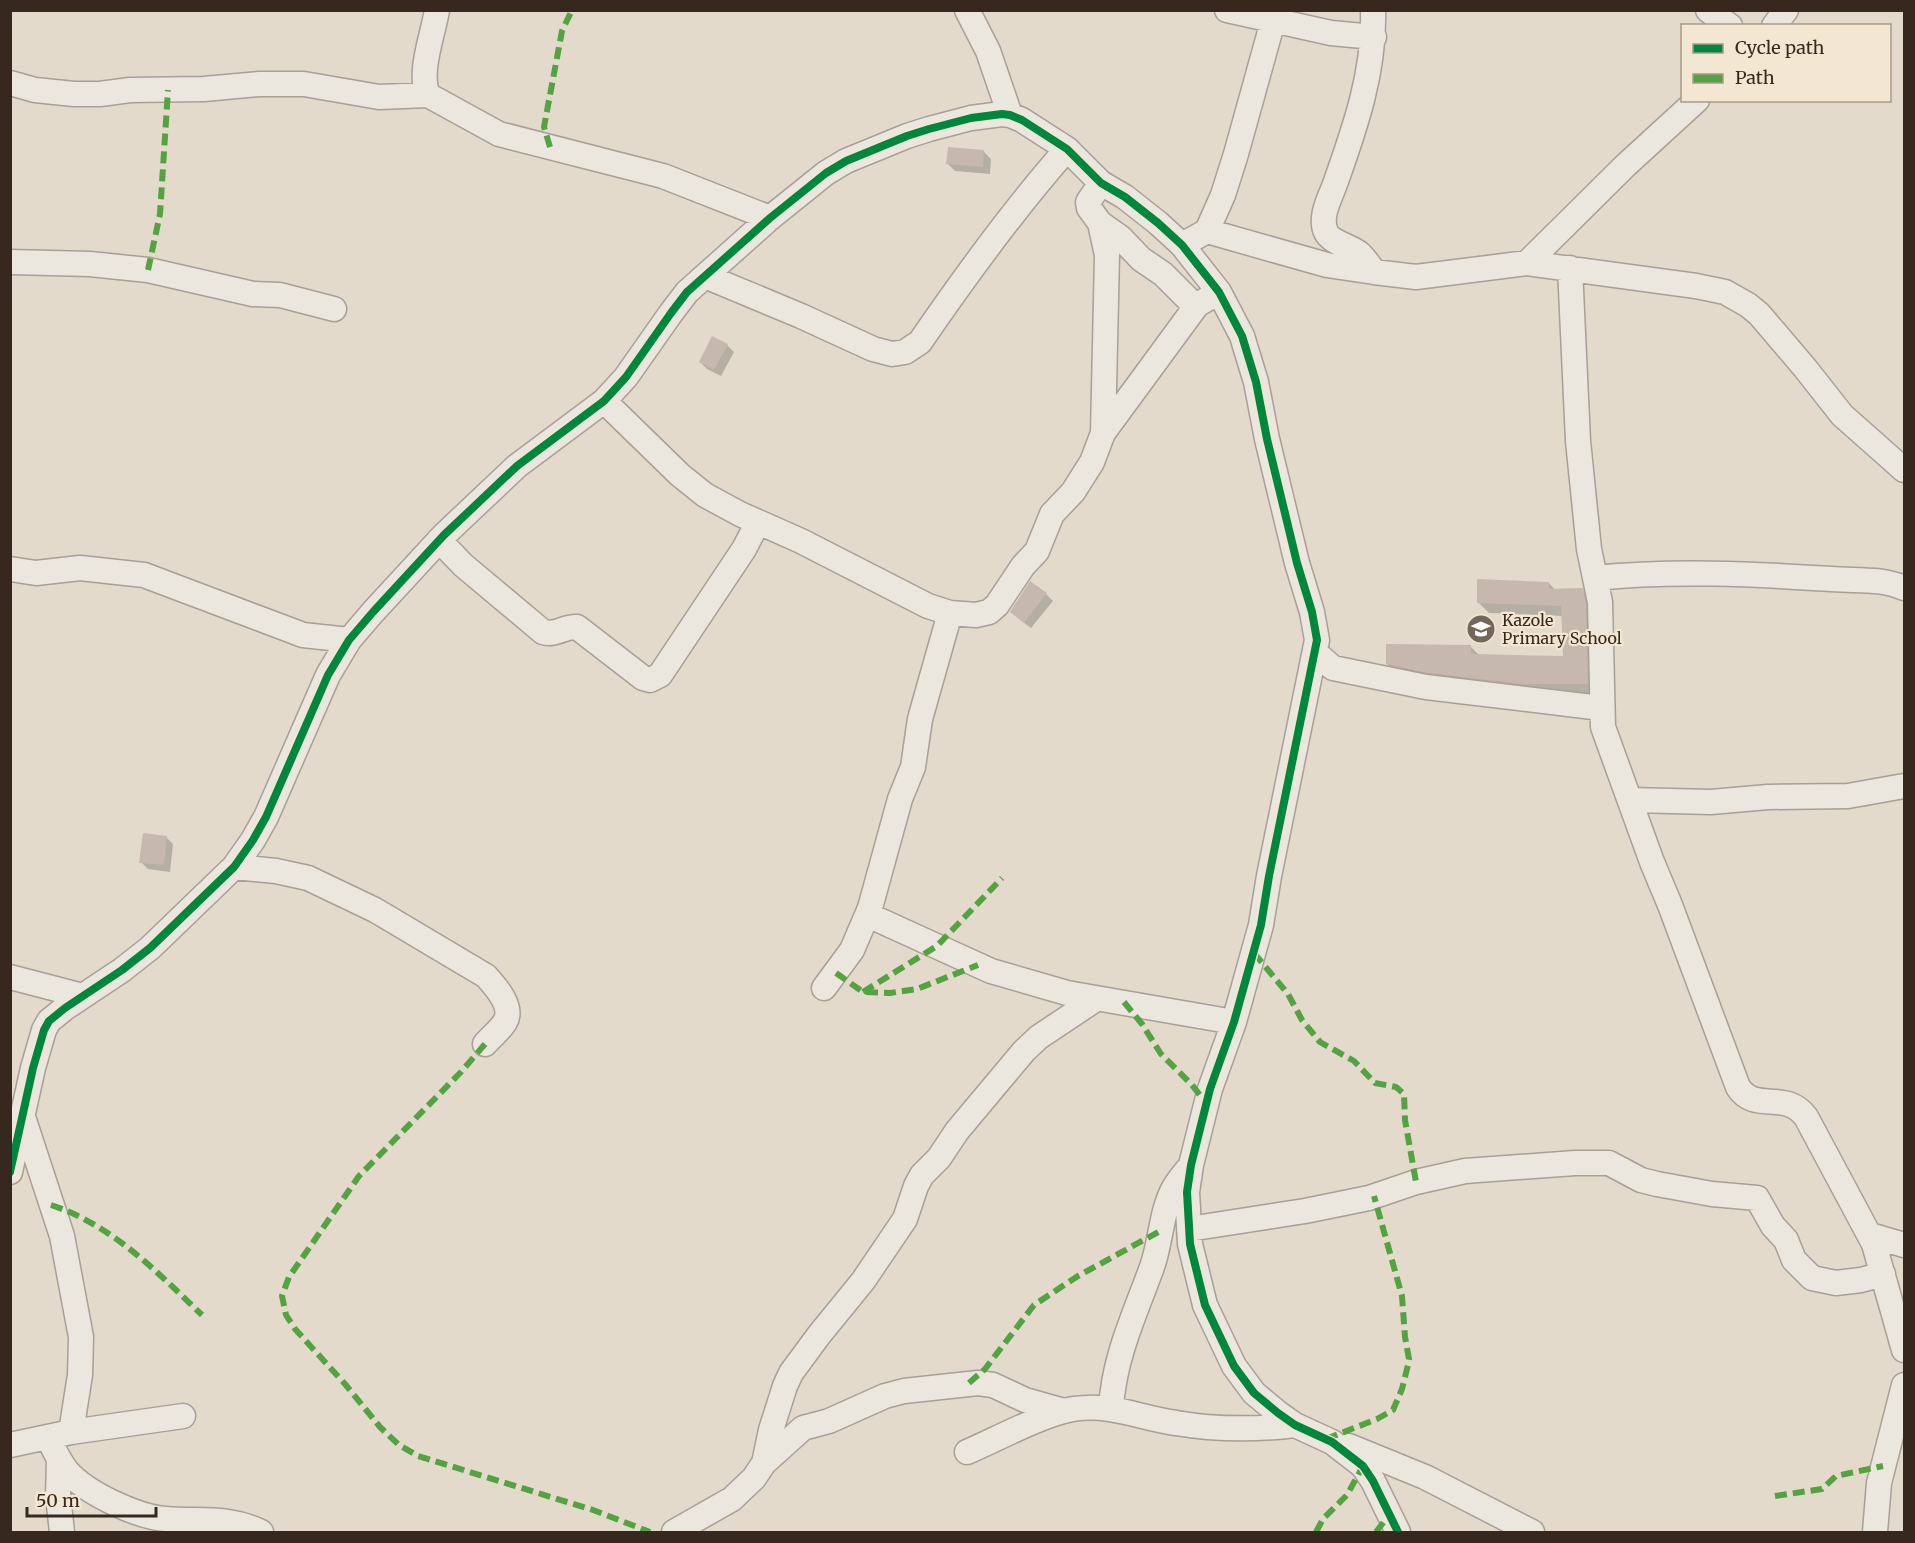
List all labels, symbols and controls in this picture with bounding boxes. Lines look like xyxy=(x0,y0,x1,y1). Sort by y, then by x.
legend xyxy=(1681,24,1891,102)
text: Cycle path xyxy=(1735,36,1825,59)
text: Path xyxy=(1735,66,1775,89)
place label: Kazole Primary School xyxy=(1502,610,1622,648)
school or university icon: Kazole Primary School xyxy=(1465,613,1497,645)
scale bar xyxy=(27,1480,156,1518)
text: 50 m xyxy=(36,1489,80,1512)

